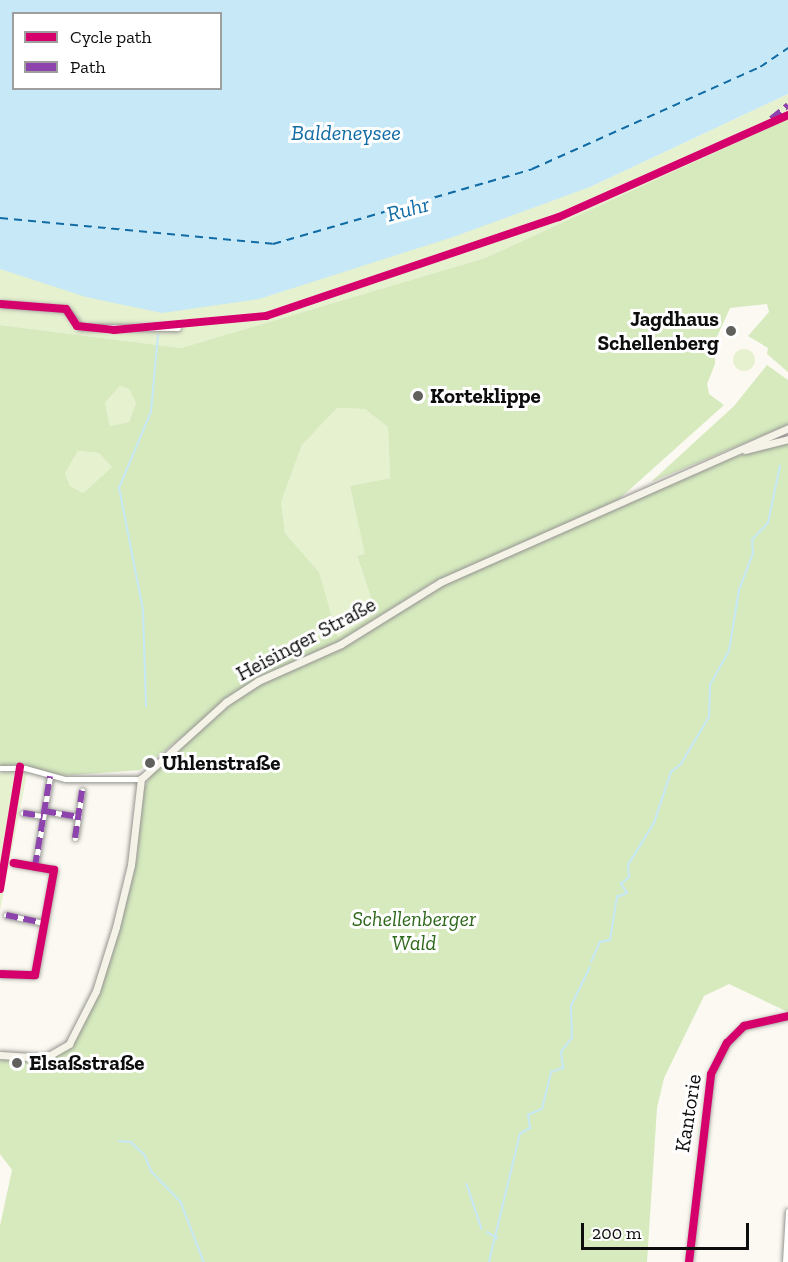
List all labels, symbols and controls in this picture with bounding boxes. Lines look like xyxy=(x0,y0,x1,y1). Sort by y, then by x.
legend xyxy=(12,12,222,90)
text: Cycle path xyxy=(70,26,152,48)
text: Path xyxy=(70,56,106,78)
water label: Baldeneysee xyxy=(291,120,401,146)
water label: Ruhr xyxy=(384,191,432,227)
place label: Jagdhaus Schellenberg xyxy=(598,306,719,356)
marker: Jagdhaus Schellenberg xyxy=(724,324,738,338)
place label: Korteklippe xyxy=(430,383,541,409)
marker: Korteklippe xyxy=(411,389,425,403)
street label: Heisinger Straße xyxy=(232,592,380,686)
place label: Uhlenstraße xyxy=(162,750,280,776)
marker: Uhlenstraße xyxy=(143,756,157,770)
park label: Schellenberger Wald xyxy=(352,906,476,956)
place label: Elsaßstraße xyxy=(29,1050,144,1076)
marker: Elsaßstraße xyxy=(10,1056,24,1070)
street label: Kantorie xyxy=(669,1072,707,1154)
scale bar xyxy=(584,1211,752,1249)
text: 200 m xyxy=(592,1222,642,1244)

